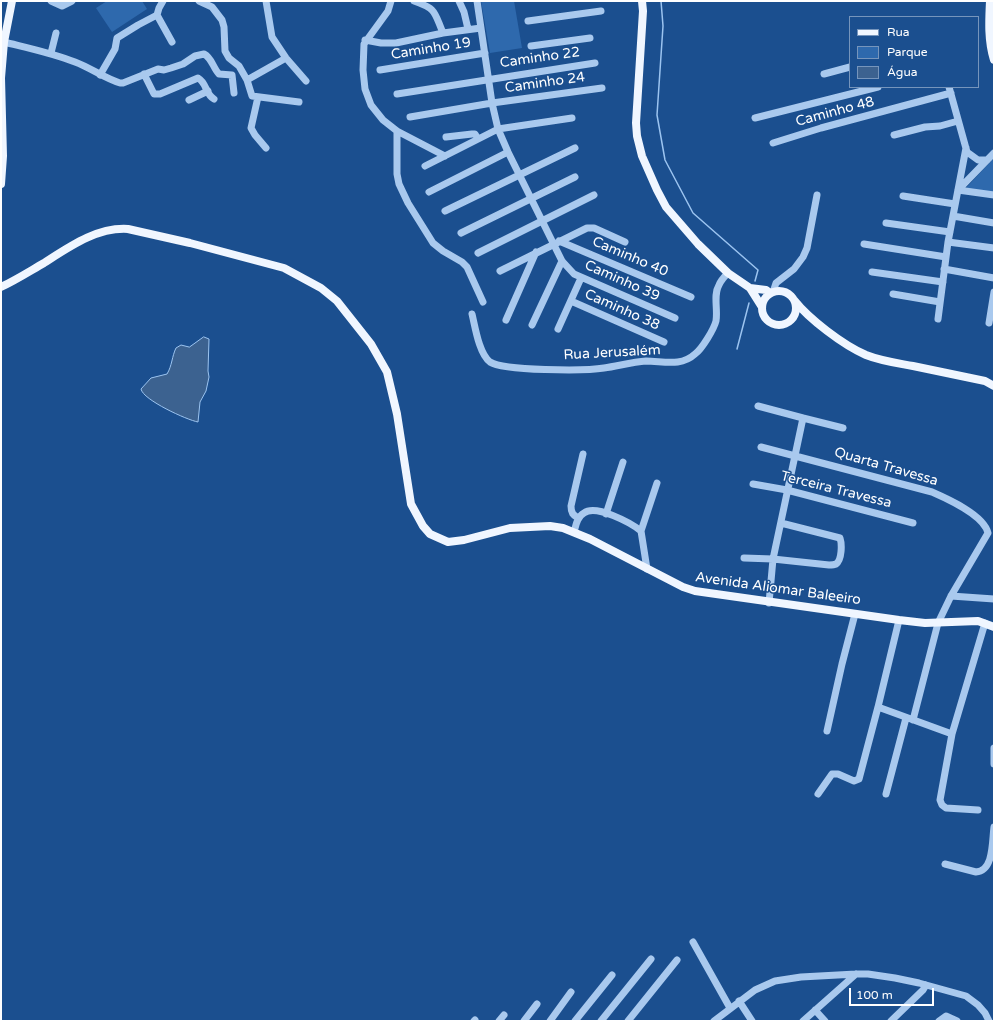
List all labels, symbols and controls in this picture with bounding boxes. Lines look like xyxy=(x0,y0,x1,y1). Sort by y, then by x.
legend xyxy=(849,16,979,88)
text: Rua xyxy=(887,25,910,39)
street label: Caminho 19 xyxy=(390,34,472,64)
street label: Caminho 22 xyxy=(499,44,581,72)
text: Parque xyxy=(887,45,928,59)
text: Água xyxy=(887,65,917,79)
street label: Caminho 24 xyxy=(504,69,586,97)
street label: Caminho 48 xyxy=(794,93,876,131)
street label: Caminho 40 xyxy=(590,233,670,281)
street label: Caminho 39 xyxy=(582,257,662,305)
street label: Caminho 38 xyxy=(582,286,662,334)
street label: Rua Jerusalém xyxy=(563,342,661,364)
street label: Quarta Travessa xyxy=(832,444,940,490)
street label: Terceira Travessa xyxy=(779,468,893,512)
street label: Avenida Aliomar Baleeiro xyxy=(694,569,862,609)
scale bar xyxy=(851,980,936,1006)
text: 100 m xyxy=(856,988,893,1002)

